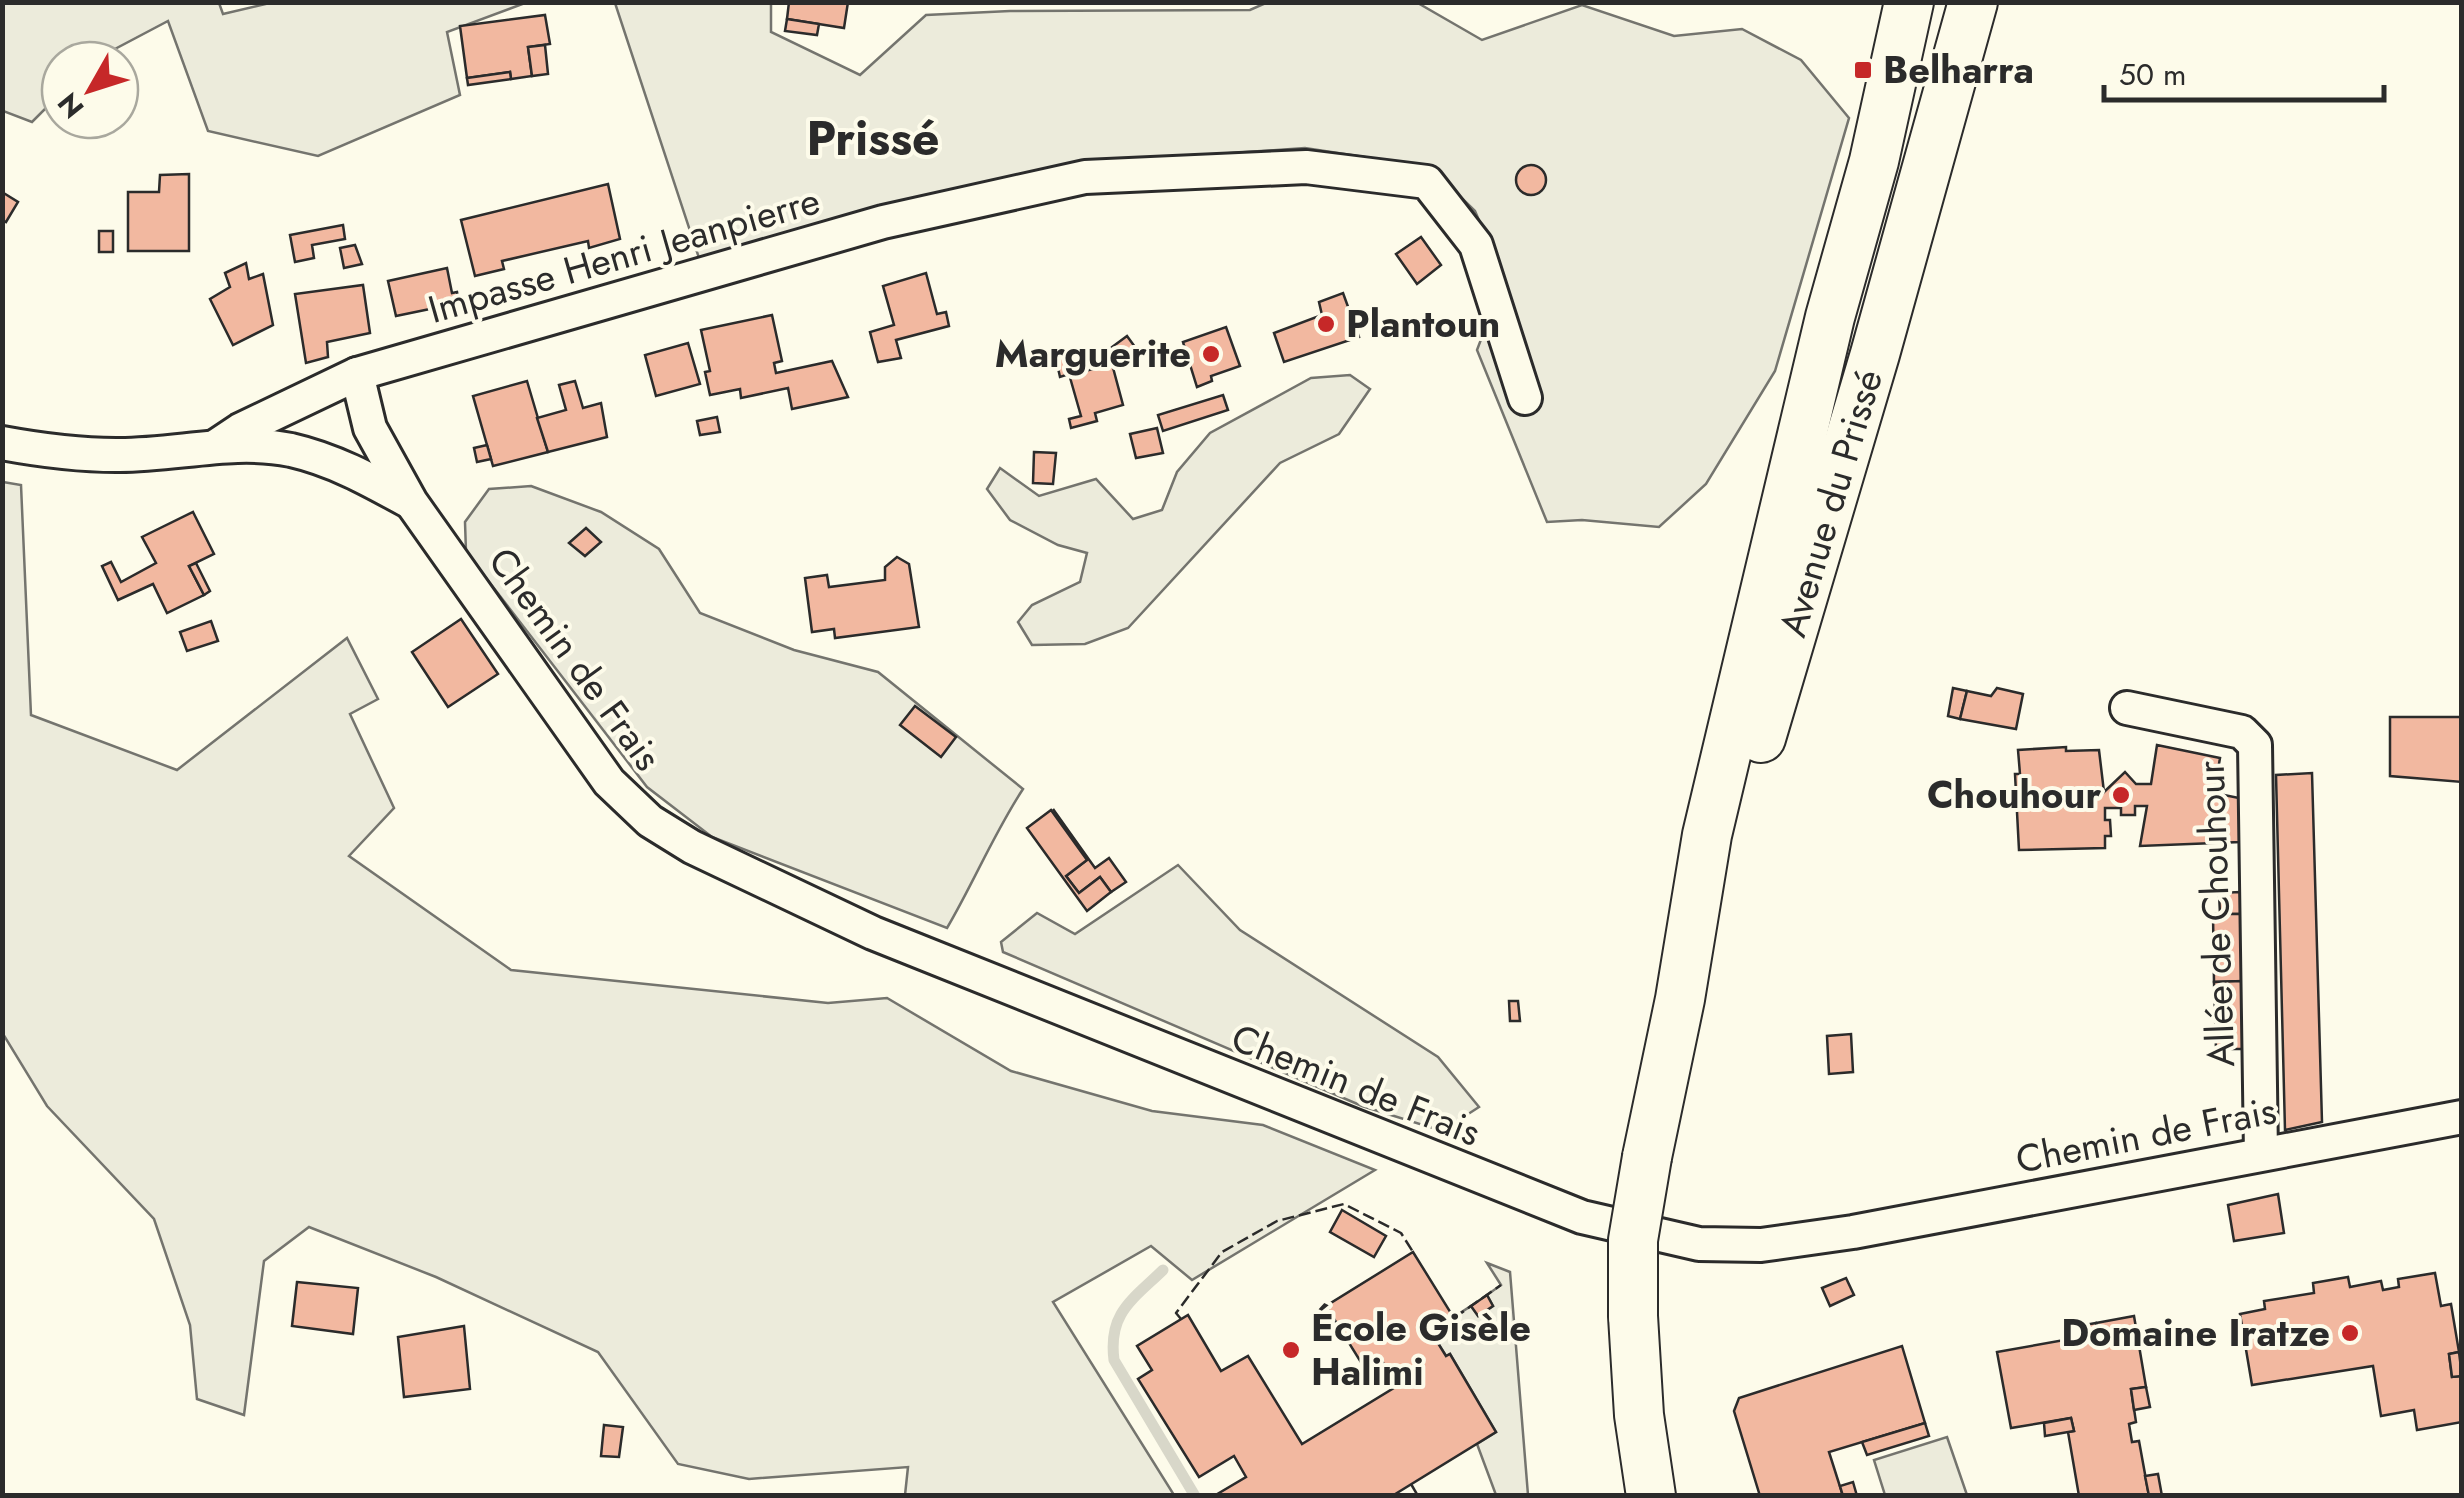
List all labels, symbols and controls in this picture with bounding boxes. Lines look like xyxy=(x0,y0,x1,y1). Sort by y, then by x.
north arrow xyxy=(40,40,140,140)
scale bar xyxy=(2104,40,2384,102)
place label: Belharra xyxy=(1883,42,2034,97)
text: 50 m xyxy=(2119,53,2186,96)
marker: Belharra xyxy=(1852,59,1874,81)
text: N xyxy=(48,84,94,127)
district label: Prissé xyxy=(806,104,940,173)
street label: Impasse Henri Jeanpierre xyxy=(422,172,826,337)
place label: Plantoun xyxy=(1346,296,1500,351)
marker: Plantoun xyxy=(1315,313,1337,335)
place label: Marguerite xyxy=(995,326,1191,381)
marker: Marguerite xyxy=(1200,343,1222,365)
street label: Avenue du Prissé xyxy=(1765,363,1896,643)
street label: Chemin de Frais xyxy=(476,536,675,782)
street label: Allée de Chouhour xyxy=(2183,760,2248,1068)
place label: Chouhour xyxy=(1927,767,2101,822)
marker: Chouhour xyxy=(2110,784,2132,806)
street label: Chemin de Frais xyxy=(1224,1010,1489,1159)
street label: Chemin de Frais xyxy=(2011,1082,2281,1187)
place label: École Gisèle Halimi xyxy=(1311,1300,1531,1399)
place label: Domaine Iratze xyxy=(2061,1305,2330,1360)
marker: Domaine Iratze xyxy=(2339,1322,2361,1344)
marker: École Gisèle Halimi xyxy=(1280,1339,1302,1361)

